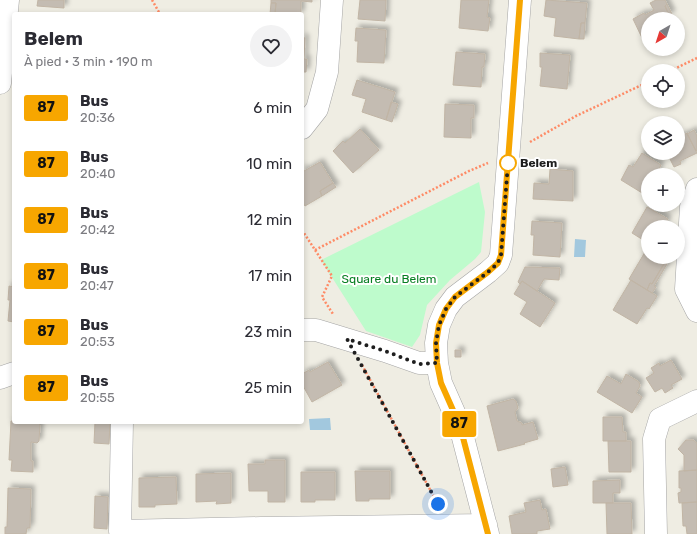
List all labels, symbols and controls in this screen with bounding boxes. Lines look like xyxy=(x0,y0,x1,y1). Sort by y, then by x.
north arrow xyxy=(641,12,685,56)
map controls xyxy=(641,12,685,264)
button: heart xyxy=(250,25,292,67)
text: Belem xyxy=(24,27,83,50)
text: À pied · 3 min · 190 m xyxy=(24,54,153,69)
button: locate xyxy=(641,64,685,108)
text: Bus xyxy=(80,92,108,110)
text: 87 xyxy=(37,99,55,116)
text: 6 min xyxy=(253,99,292,117)
text: 20:36 xyxy=(80,110,115,125)
button: layers xyxy=(641,116,685,160)
text: Bus xyxy=(80,148,108,166)
marker: Belem xyxy=(499,154,517,172)
text: 87 xyxy=(37,155,55,172)
text: 10 min xyxy=(246,155,292,173)
place label: Belem xyxy=(520,156,557,170)
text: 20:40 xyxy=(80,166,116,181)
button: + xyxy=(641,168,685,212)
text: Bus xyxy=(80,204,108,222)
text: 87 xyxy=(37,211,55,228)
text: 12 min xyxy=(247,211,292,229)
button: − xyxy=(641,220,685,264)
text: 20:42 xyxy=(80,222,115,237)
text: Bus xyxy=(80,260,108,278)
text: 87 xyxy=(37,267,55,284)
text: 17 min xyxy=(248,267,292,285)
park label: Square du Belem xyxy=(342,272,436,286)
text: 20:47 xyxy=(80,278,114,293)
text: Bus xyxy=(80,316,108,334)
text: 87 xyxy=(37,323,55,340)
text: 23 min xyxy=(244,323,292,341)
text: 20:53 xyxy=(80,334,115,349)
text: Bus xyxy=(80,372,108,390)
text: 87 xyxy=(37,379,55,396)
text: 25 min xyxy=(245,379,292,397)
text: 20:55 xyxy=(80,390,115,405)
line badge: 87 xyxy=(441,411,477,437)
text: 87 xyxy=(450,415,468,432)
your location xyxy=(428,494,448,514)

